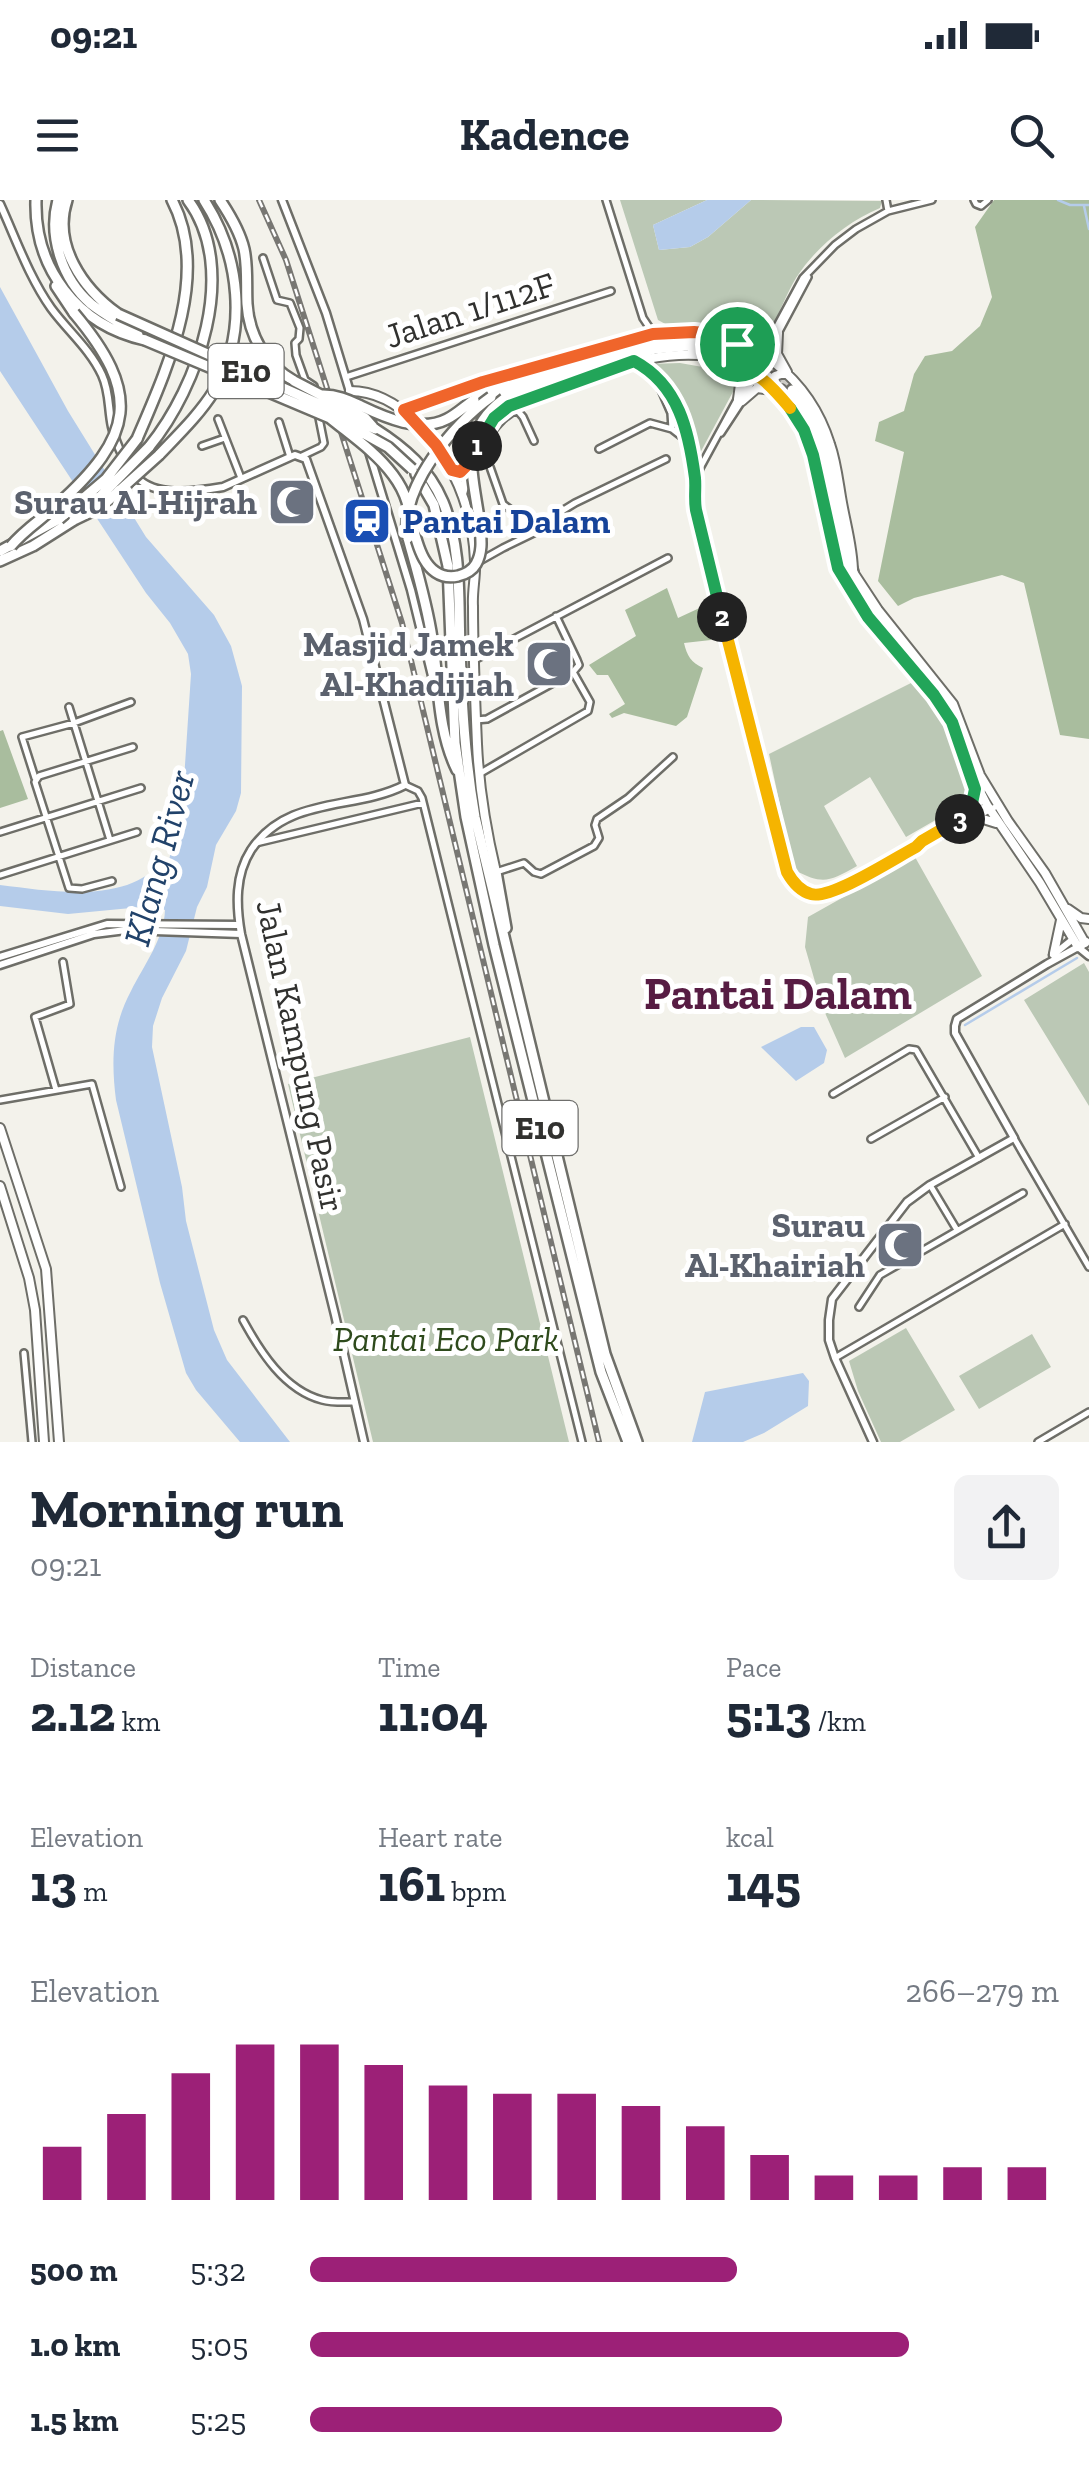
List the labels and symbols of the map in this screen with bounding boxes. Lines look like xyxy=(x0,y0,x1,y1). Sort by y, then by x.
street label: Jalan 1/112F xyxy=(380,263,560,357)
pin xyxy=(695,302,780,387)
road number: E10 xyxy=(208,344,284,398)
pin: 1 xyxy=(452,421,502,471)
mosque icon: Surau Al-Hijrah xyxy=(266,476,318,528)
place label: Surau Al-Hijrah xyxy=(14,481,257,523)
station icon: Pantai Dalam xyxy=(341,495,393,547)
place label: Pantai Dalam xyxy=(402,500,611,542)
pin: 2 xyxy=(697,592,747,642)
place label: Masjid Jamek Al-Khadijiah xyxy=(303,623,514,705)
mosque icon: Masjid Jamek Al-Khadijiah xyxy=(523,638,575,690)
water label: Klang River xyxy=(114,765,205,951)
pin: 3 xyxy=(935,794,985,844)
street label: Jalan Kampung Pasir xyxy=(247,896,355,1216)
district label: Pantai Dalam xyxy=(644,967,912,1021)
road number: E10 xyxy=(502,1101,578,1155)
place label: Surau Al-Khairiah xyxy=(685,1204,865,1286)
mosque icon: Surau Al-Khairiah xyxy=(874,1219,926,1271)
park label: Pantai Eco Park xyxy=(333,1318,559,1360)

